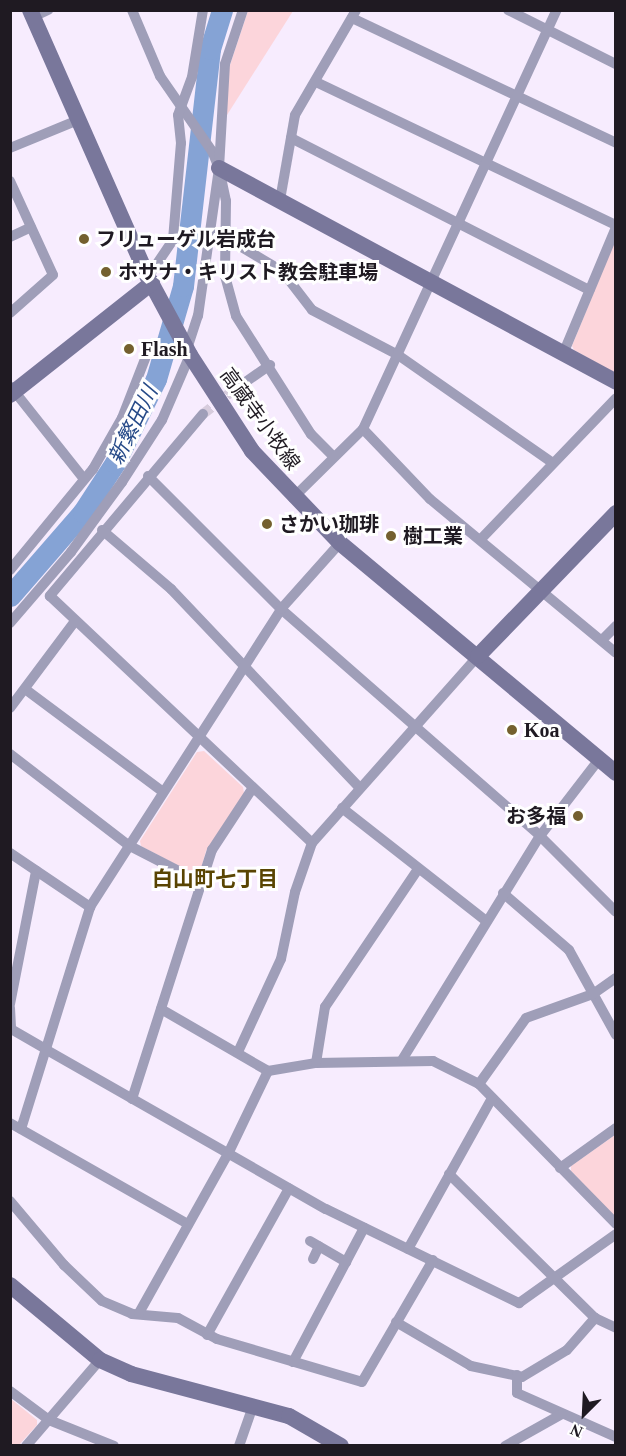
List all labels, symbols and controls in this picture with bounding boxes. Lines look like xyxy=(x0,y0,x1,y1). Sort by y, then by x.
place label: フリューゲル岩成台 xyxy=(96,227,276,251)
marker: フリューゲル岩成台 xyxy=(77,232,91,246)
place label: ホサナ・キリスト教会駐車場 xyxy=(118,260,378,284)
marker: ホサナ・キリスト教会駐車場 xyxy=(99,265,113,279)
place label: Flash xyxy=(141,337,188,361)
marker: Flash xyxy=(122,342,136,356)
street label: 高蔵寺小牧線 xyxy=(215,363,305,475)
water label: 新繁田川 xyxy=(103,382,163,468)
place label: さかい珈琲 xyxy=(279,512,379,536)
marker: さかい珈琲 xyxy=(260,517,274,531)
place label: 樹工業 xyxy=(403,524,463,548)
marker: 樹工業 xyxy=(384,529,398,543)
place label: Koa xyxy=(524,718,560,742)
marker: Koa xyxy=(505,723,519,737)
place label: お多福 xyxy=(506,804,566,828)
marker: お多福 xyxy=(571,809,585,823)
district label: 白山町七丁目 xyxy=(152,866,278,892)
north arrow xyxy=(554,1384,614,1444)
text: N xyxy=(568,1421,585,1441)

